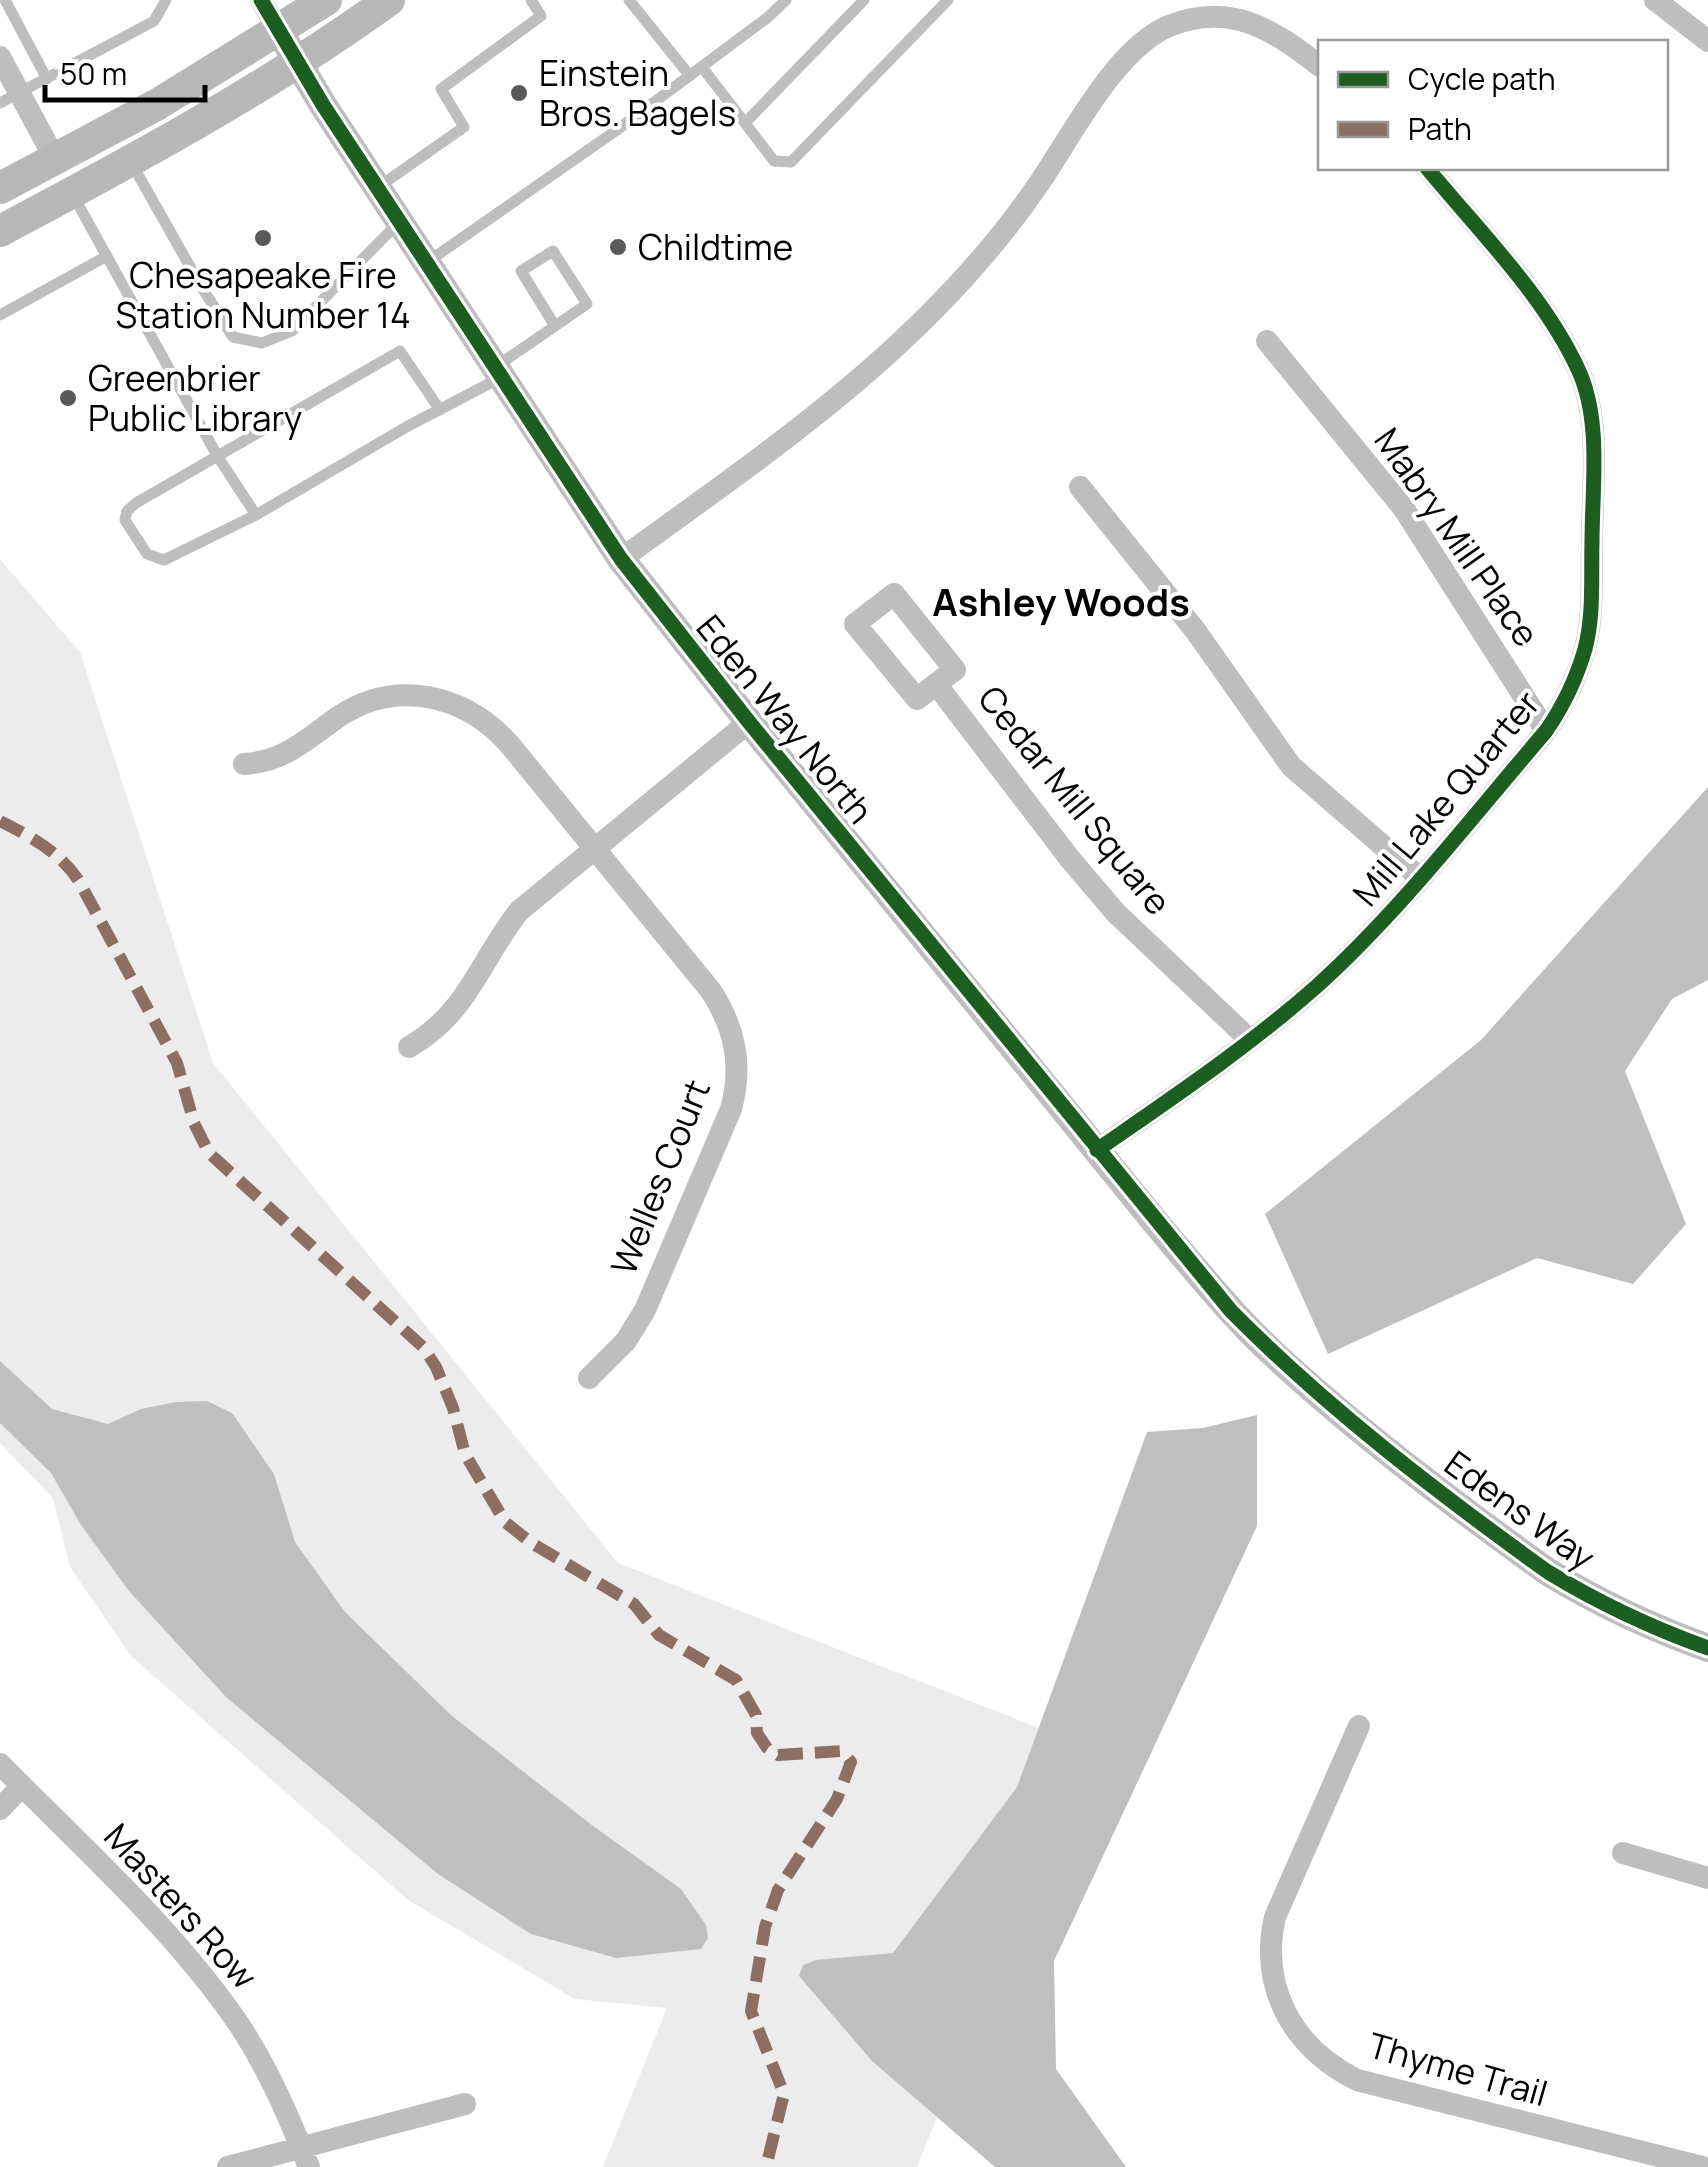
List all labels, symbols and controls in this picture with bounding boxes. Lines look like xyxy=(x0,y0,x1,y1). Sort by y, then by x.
scale bar xyxy=(45,40,205,102)
legend xyxy=(1318,40,1668,170)
place label: Einstein Bros. Bagels xyxy=(539,49,736,137)
text: 50 m xyxy=(60,53,127,94)
text: Cycle path xyxy=(1408,58,1556,99)
marker: Einstein Bros. Bagels xyxy=(508,82,530,104)
text: Path xyxy=(1408,108,1472,149)
place label: Childtime xyxy=(638,223,793,271)
marker: Chesapeake Fire Station Number 14 xyxy=(252,227,274,249)
marker: Childtime xyxy=(607,236,629,258)
place label: Chesapeake Fire Station Number 14 xyxy=(115,251,411,339)
place label: Greenbrier Public Library xyxy=(88,354,302,442)
marker: Greenbrier Public Library xyxy=(57,387,79,409)
street label: Mabry Mill Place xyxy=(1364,418,1550,656)
district label: Ashley Woods xyxy=(932,575,1190,627)
street label: Eden Way North xyxy=(686,605,884,833)
street label: Cedar Mill Square xyxy=(968,676,1182,924)
street label: Mill Lake Quarter xyxy=(1342,680,1550,916)
street label: Welles Court xyxy=(599,1072,721,1282)
street label: Edens Way xyxy=(1435,1439,1605,1581)
street label: Masters Row xyxy=(94,1813,268,1999)
street label: Thyme Trail xyxy=(1363,2021,1553,2117)

